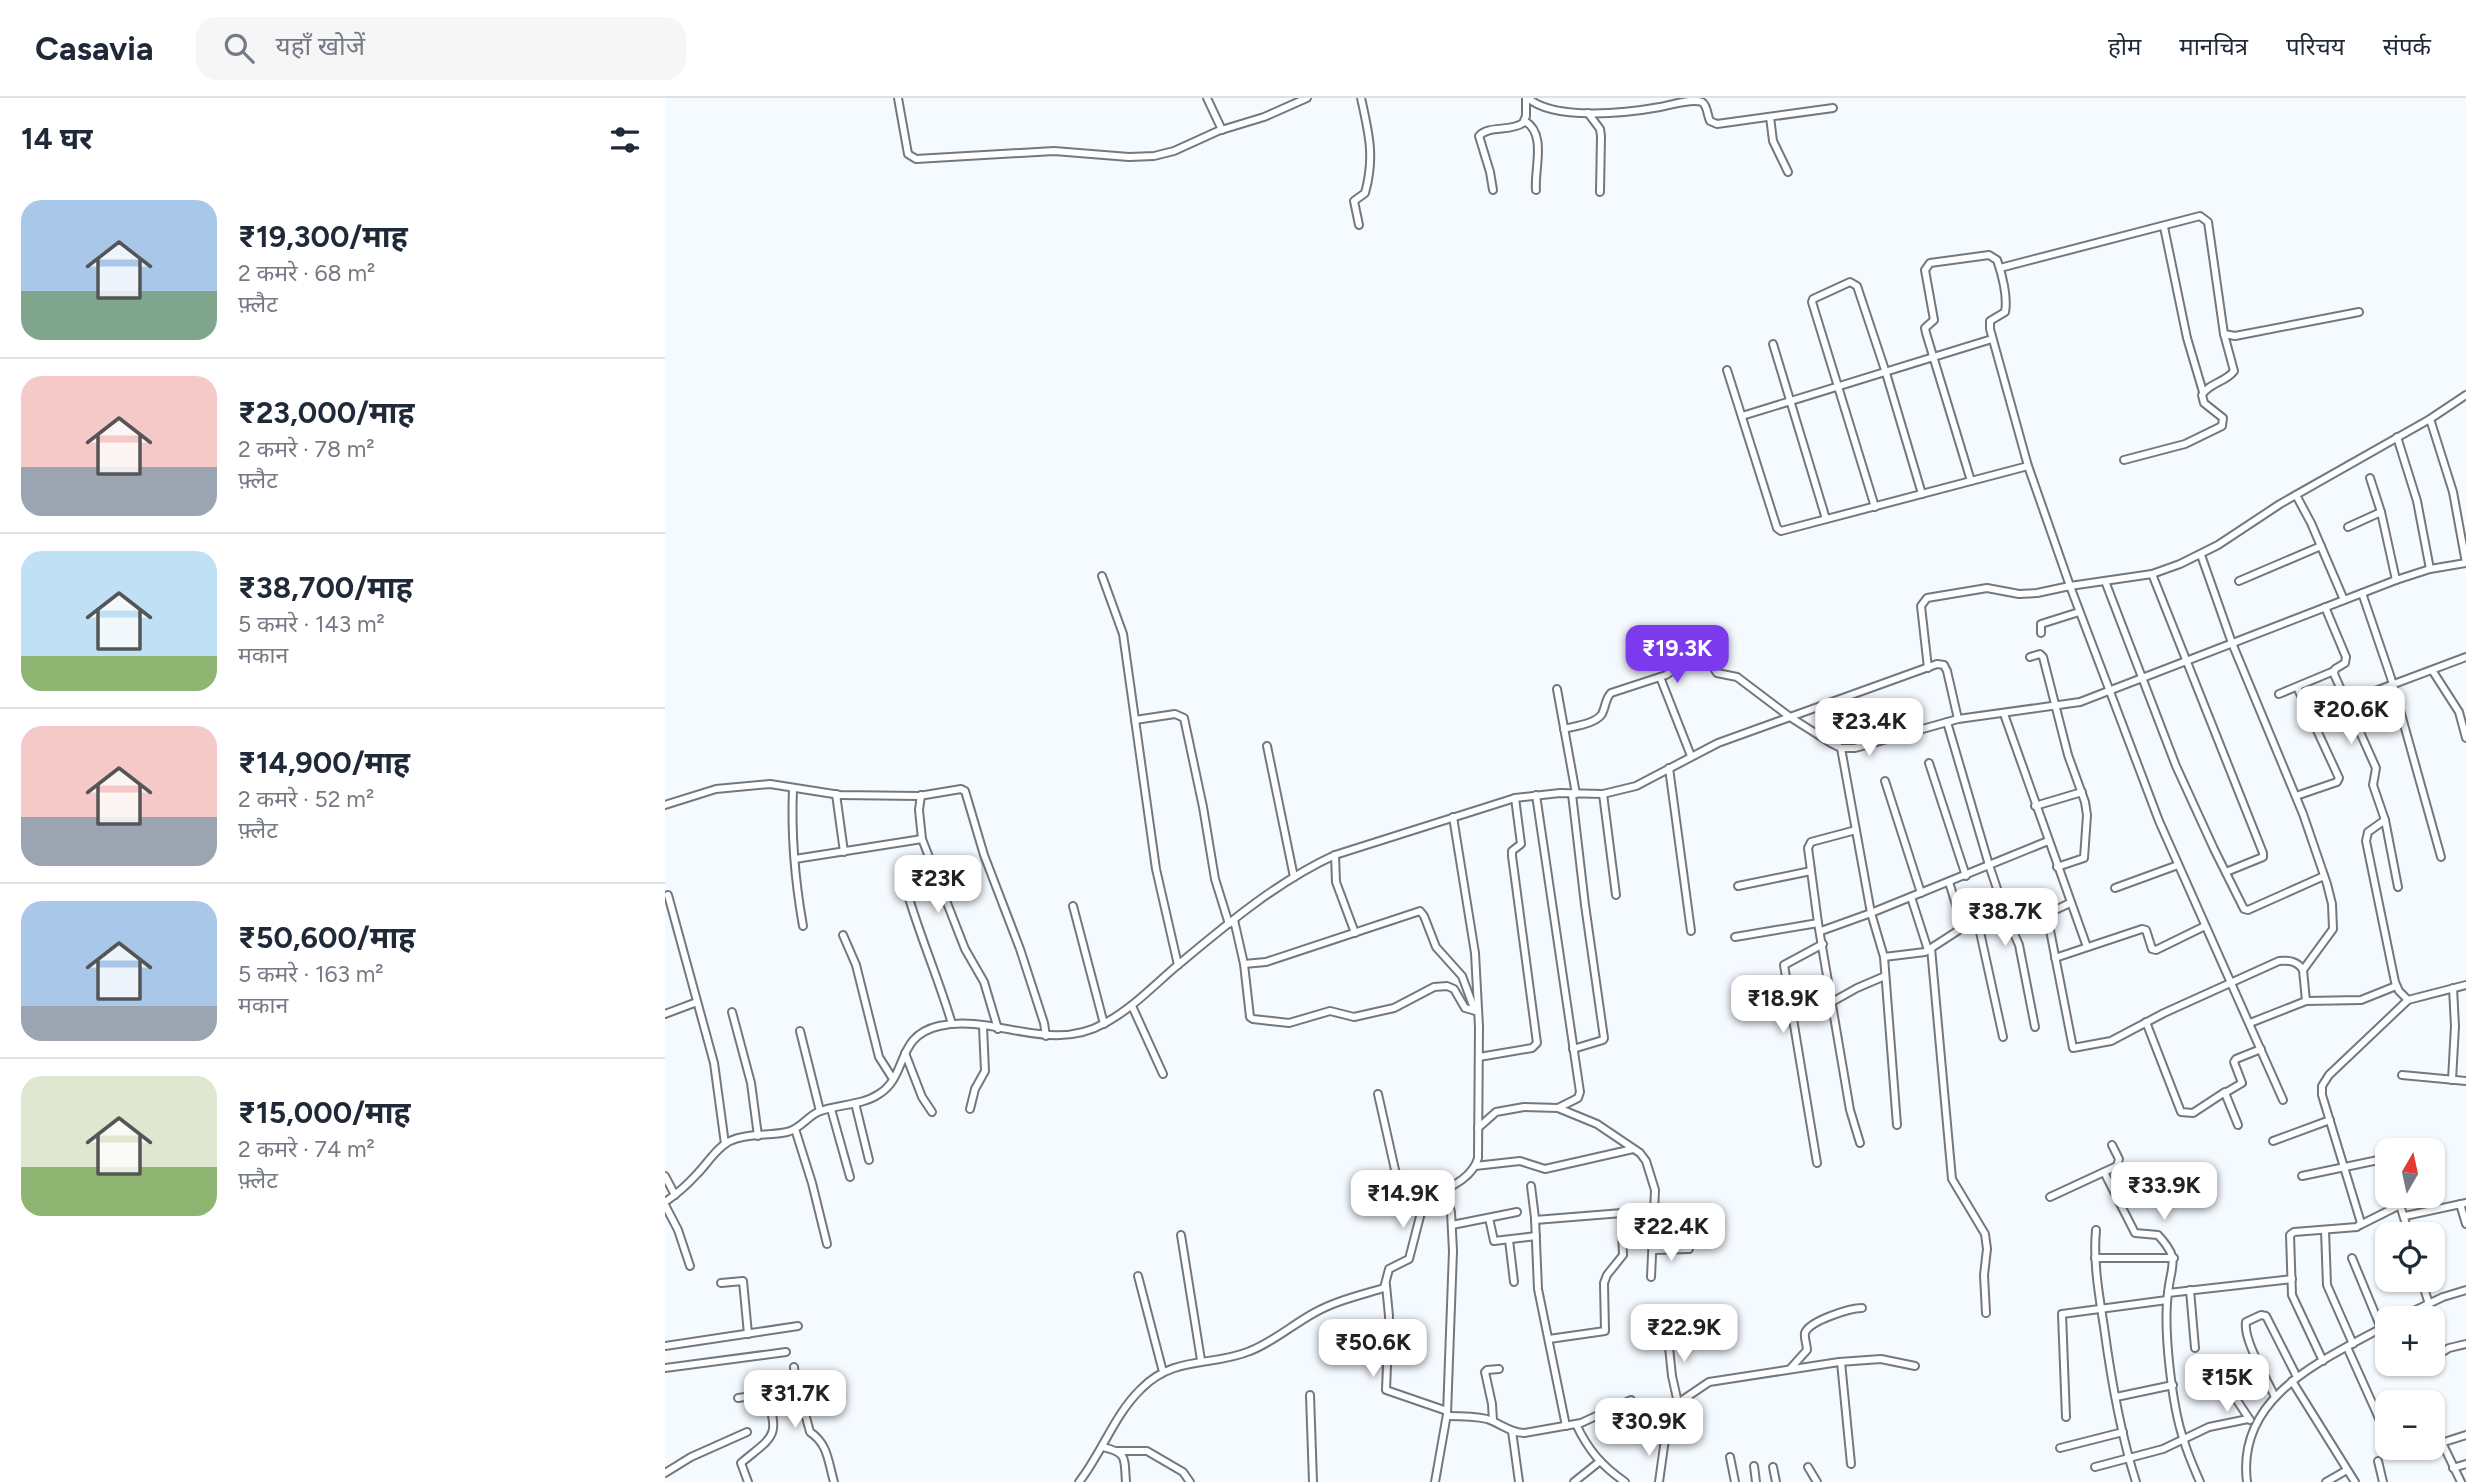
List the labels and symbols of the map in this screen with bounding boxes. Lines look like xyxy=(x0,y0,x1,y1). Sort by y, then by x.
pin: ₹19.3K xyxy=(1620,626,1734,685)
pin: ₹20.6K xyxy=(2294,686,2408,746)
pin: ₹23.4K xyxy=(1812,698,1926,758)
pin: ₹23K xyxy=(897,856,979,915)
pin: ₹38.7K xyxy=(1948,888,2062,948)
pin: ₹18.9K xyxy=(1726,976,1840,1035)
north arrow xyxy=(2375,1138,2445,1208)
pin: ₹33.9K xyxy=(2107,1162,2221,1222)
pin: ₹14.9K xyxy=(1346,1170,1460,1230)
pin: ₹22.4K xyxy=(1614,1204,1728,1263)
pin: ₹22.9K xyxy=(1627,1304,1741,1364)
pin: ₹50.6K xyxy=(1316,1320,1430,1379)
pin: ₹15K xyxy=(2186,1354,2268,1414)
pin: ₹31.7K xyxy=(738,1370,852,1430)
pin: ₹30.9K xyxy=(1592,1398,1706,1458)

